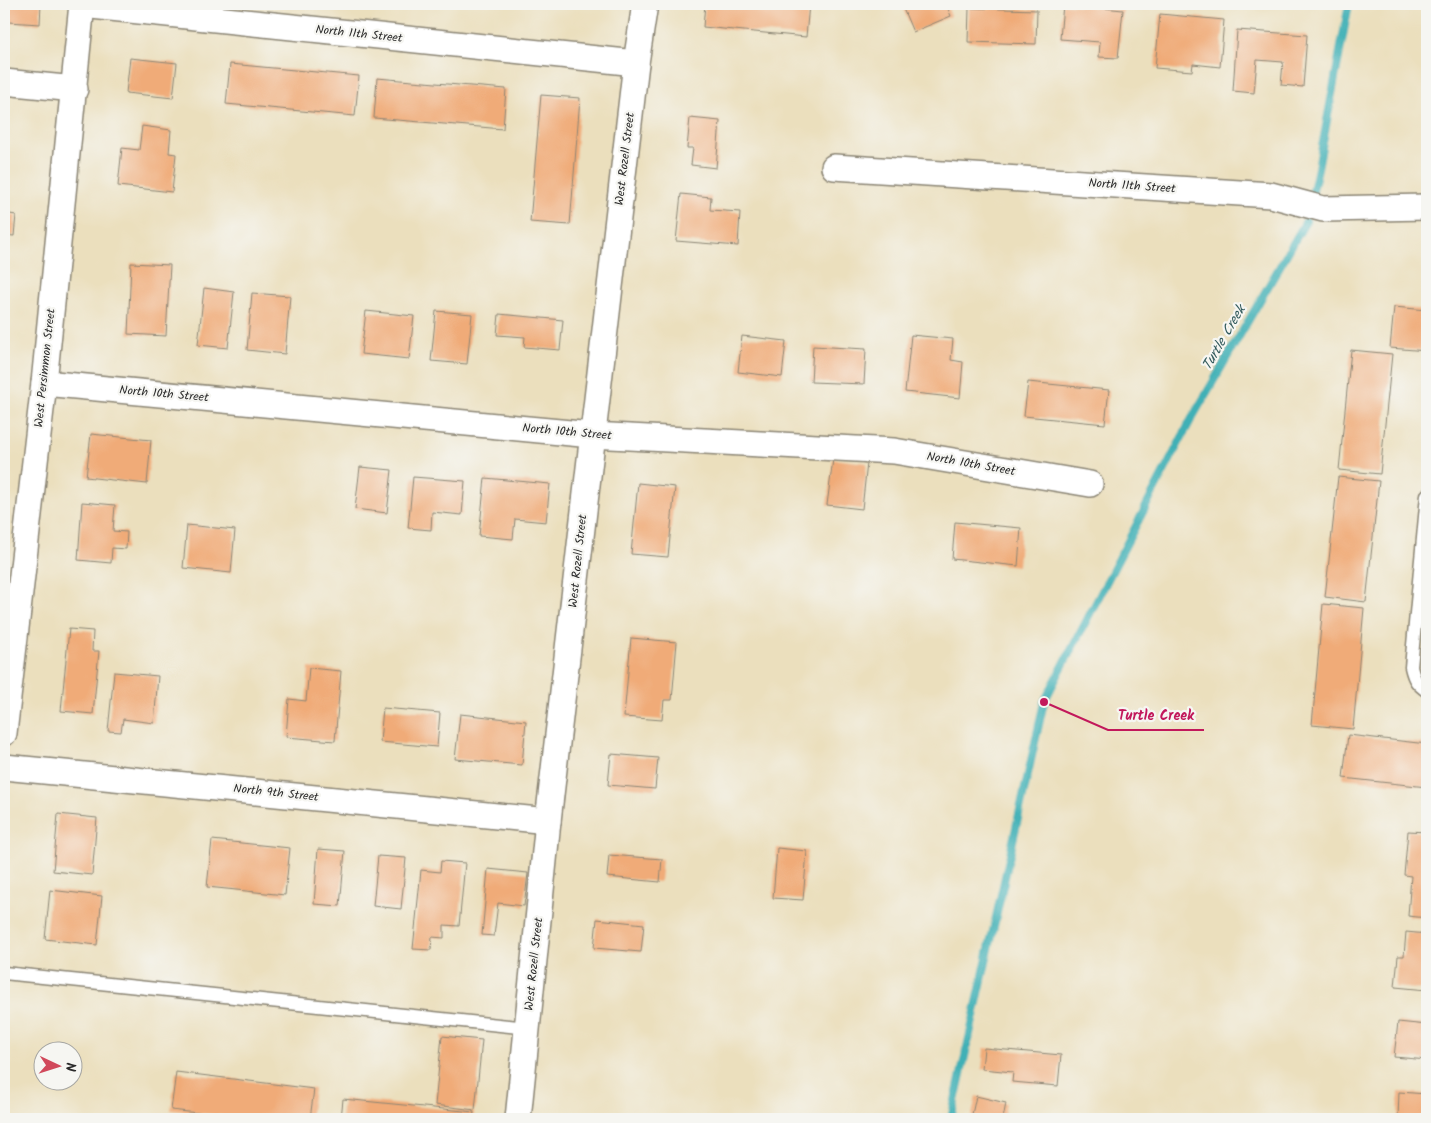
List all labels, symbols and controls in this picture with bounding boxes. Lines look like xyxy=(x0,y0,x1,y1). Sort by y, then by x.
street label: North 11th Street xyxy=(315,20,404,48)
street label: West Rozell Street xyxy=(610,111,640,207)
street label: North 11th Street xyxy=(1088,173,1177,199)
water label: Turtle Creek xyxy=(1197,299,1253,375)
street label: West Persimmon Street xyxy=(29,307,61,428)
street label: North 10th Street xyxy=(119,381,210,407)
street label: North 10th Street xyxy=(522,419,613,445)
street label: North 10th Street xyxy=(925,447,1017,481)
street label: West Rozell Street xyxy=(564,513,592,609)
callout: Turtle Creek xyxy=(1108,701,1204,730)
text: Turtle Creek xyxy=(1118,705,1195,727)
street label: North 9th Street xyxy=(232,779,320,807)
street label: West Rozell Street xyxy=(520,916,548,1012)
north arrow xyxy=(32,1040,82,1090)
text: N xyxy=(59,1062,81,1072)

